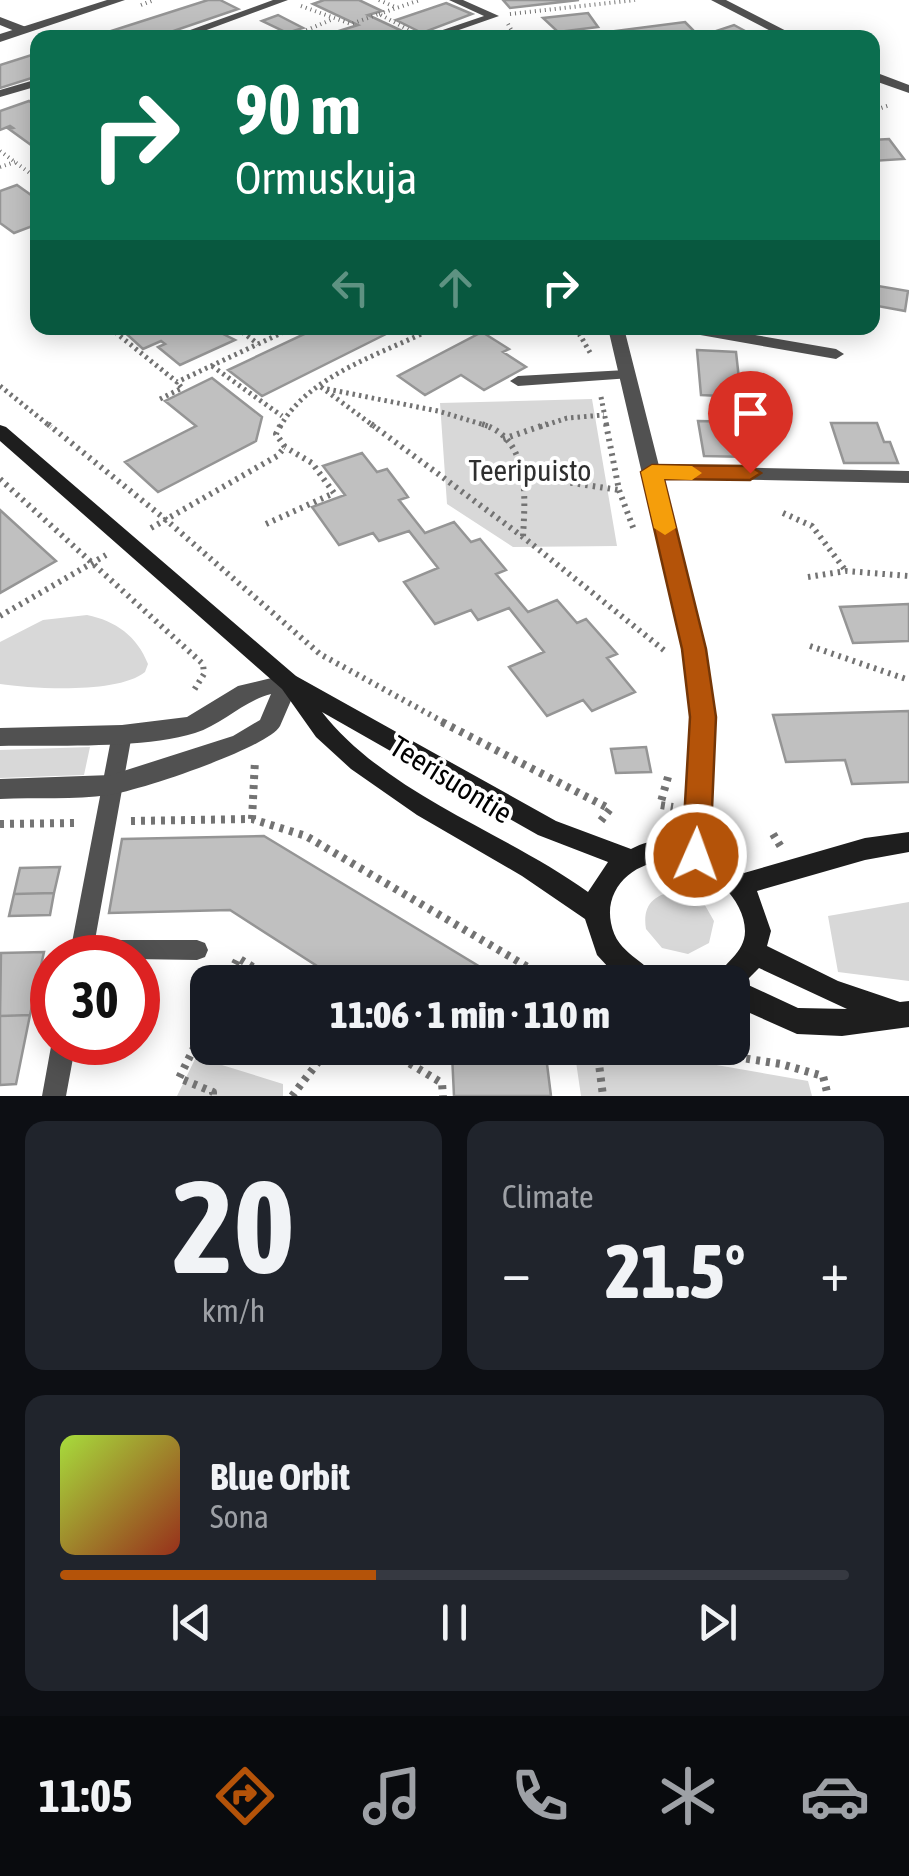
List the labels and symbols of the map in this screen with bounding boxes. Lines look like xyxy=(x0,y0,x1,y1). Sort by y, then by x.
pin xyxy=(708,371,793,474)
park label: Teeripuisto xyxy=(469,453,591,487)
street label: Teerisuontie xyxy=(384,728,519,830)
position arrow xyxy=(644,803,748,907)
speed limit sign: 30 xyxy=(30,935,160,1065)

